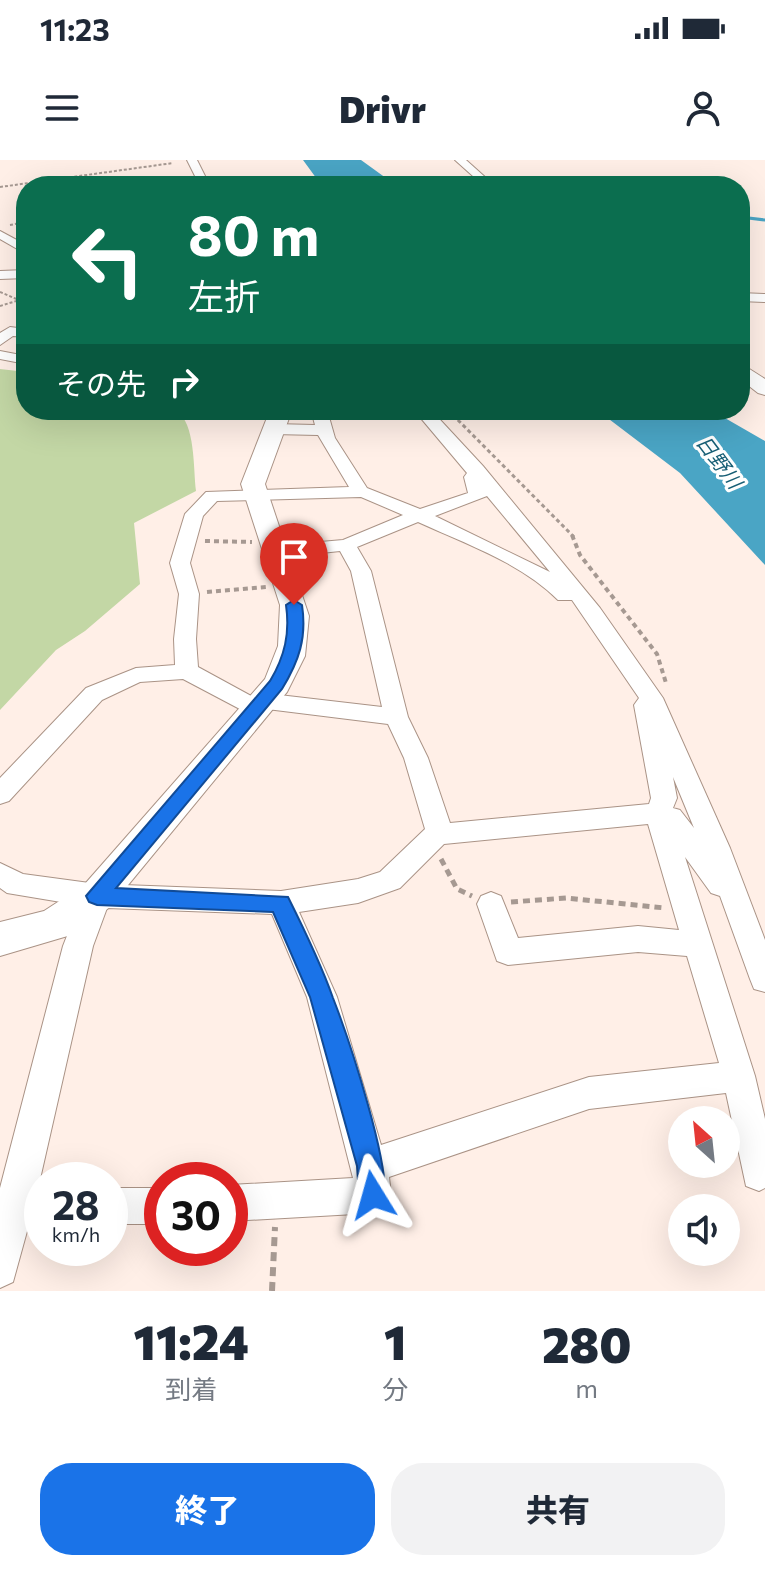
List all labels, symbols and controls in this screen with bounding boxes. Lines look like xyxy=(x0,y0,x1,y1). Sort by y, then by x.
text: 11:23 xyxy=(40,10,110,47)
icon: menu xyxy=(40,86,84,130)
text: Drivr xyxy=(339,86,426,130)
icon: person xyxy=(681,86,725,130)
text: 80 m xyxy=(188,199,319,268)
icon: left xyxy=(56,208,160,312)
text: 左折 xyxy=(188,273,260,317)
icon: right xyxy=(162,360,206,404)
text: その先 xyxy=(56,364,146,401)
water label: 日野川 xyxy=(692,430,749,494)
pin xyxy=(260,523,328,605)
icon: arrive xyxy=(272,535,316,579)
north arrow xyxy=(668,1106,740,1178)
map controls xyxy=(668,1106,740,1266)
position arrow xyxy=(331,1153,415,1237)
speed limit sign: 30 xyxy=(144,1162,248,1266)
text: 28 xyxy=(52,1179,100,1228)
button: sound xyxy=(668,1194,740,1266)
text: km/h xyxy=(52,1222,100,1246)
text: 11:24 xyxy=(134,1311,249,1370)
text: 1 xyxy=(384,1311,407,1370)
text: 280 xyxy=(542,1314,631,1373)
text: m xyxy=(575,1372,598,1403)
text: 到着 xyxy=(165,1373,217,1404)
text: 分 xyxy=(382,1373,408,1404)
button: 終了 xyxy=(40,1463,375,1555)
button: 共有 xyxy=(391,1463,725,1555)

